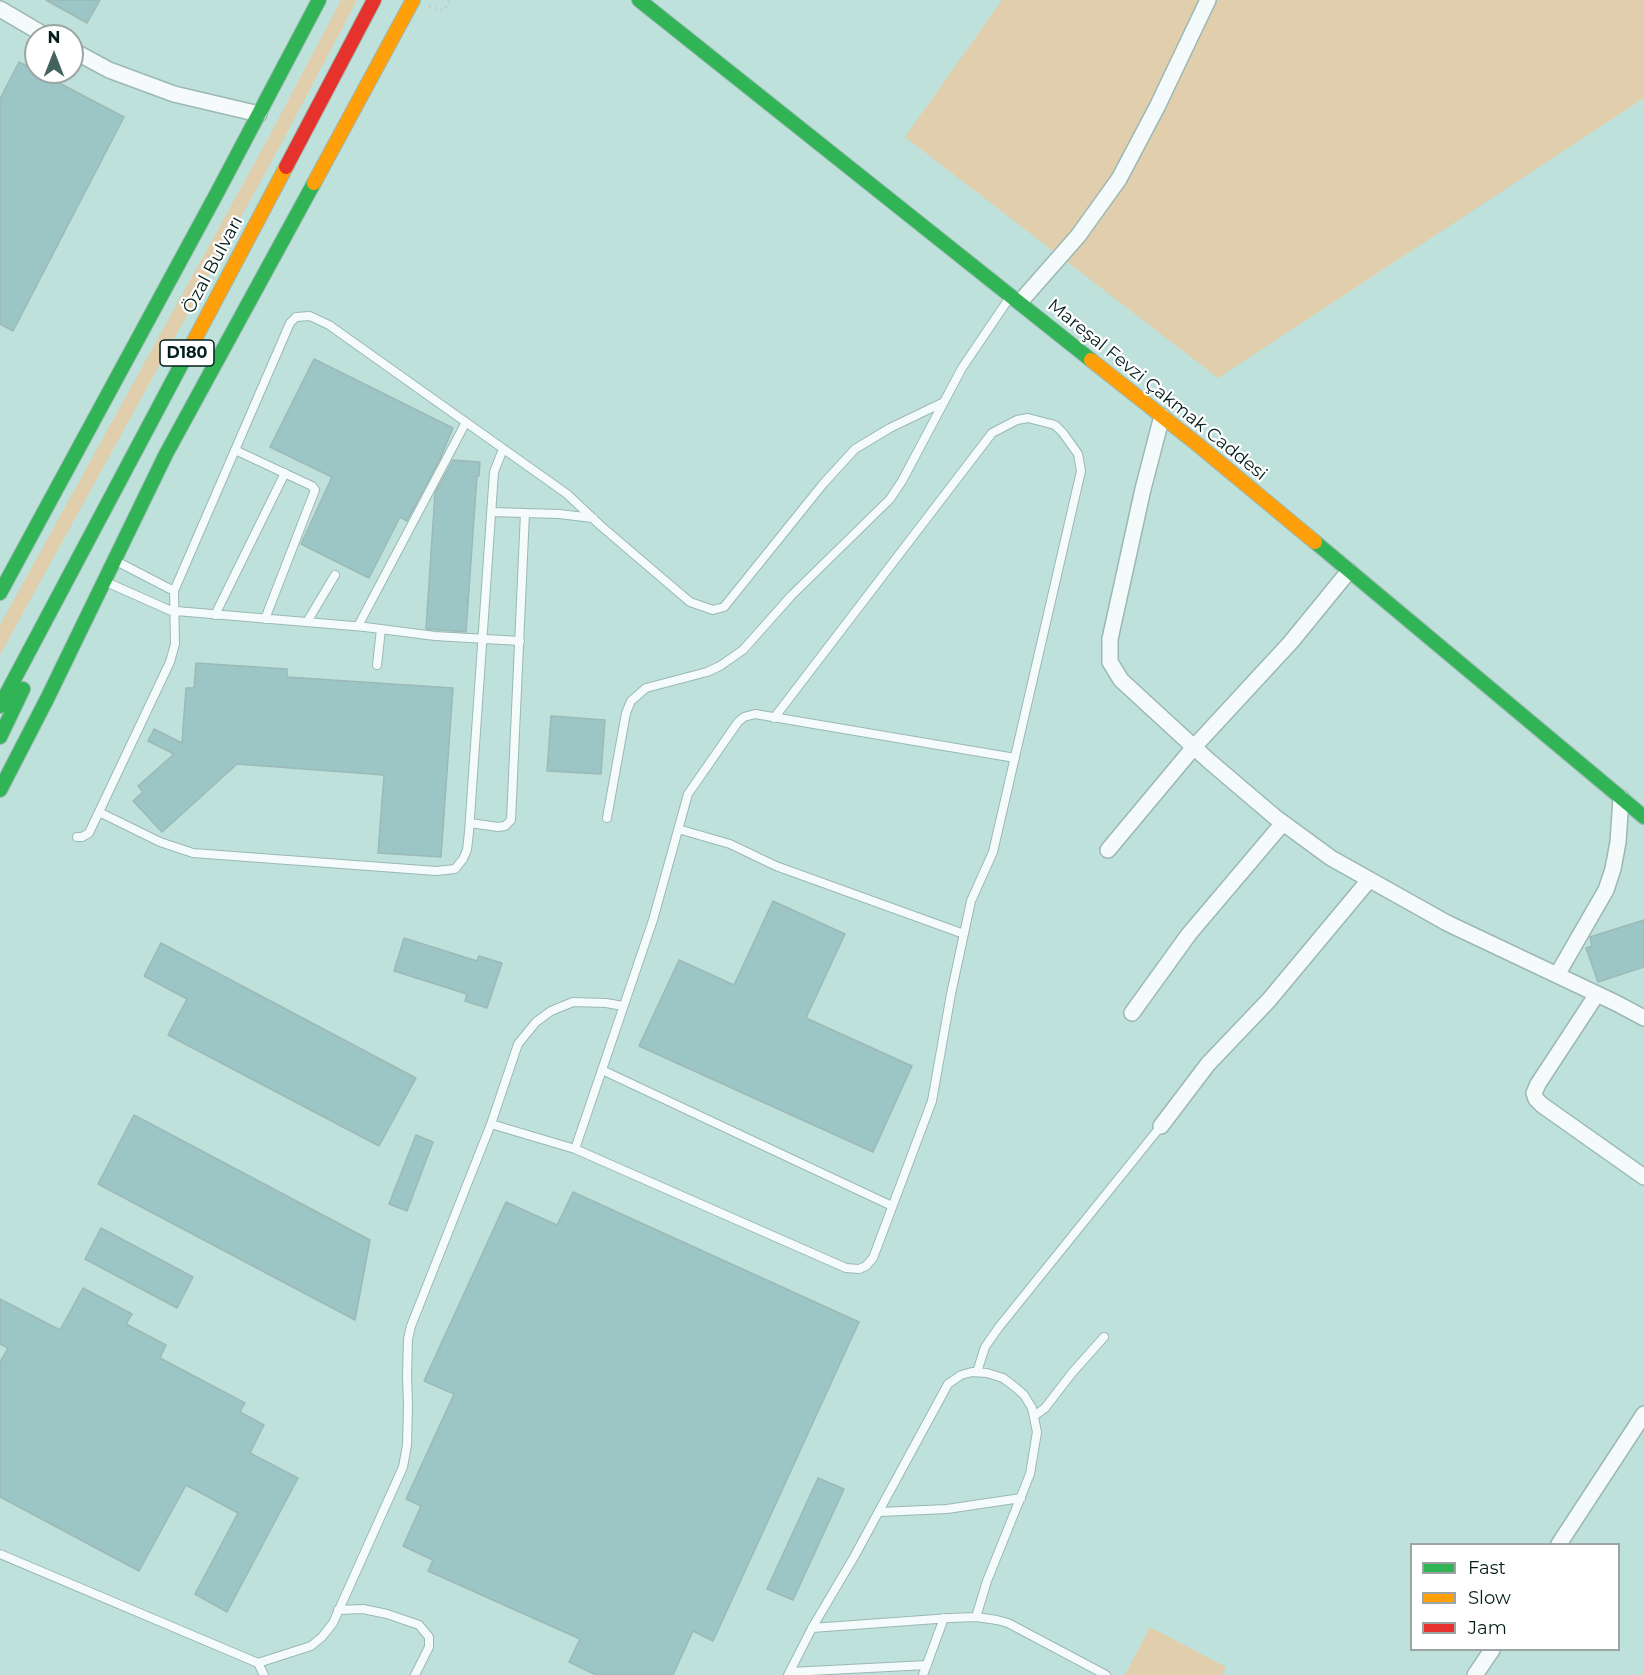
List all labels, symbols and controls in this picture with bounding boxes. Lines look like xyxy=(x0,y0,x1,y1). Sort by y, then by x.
north arrow xyxy=(24,24,84,84)
text: N xyxy=(48,28,60,47)
street label: Özal Bulvarı xyxy=(178,213,248,317)
street label: Mareşal Fevzi Çakmak Caddesi xyxy=(1043,295,1271,485)
road number: D180 xyxy=(160,340,214,366)
legend xyxy=(1410,1543,1620,1651)
text: Fast xyxy=(1468,1557,1506,1579)
text: Slow xyxy=(1468,1587,1511,1609)
text: Jam xyxy=(1468,1617,1507,1639)

